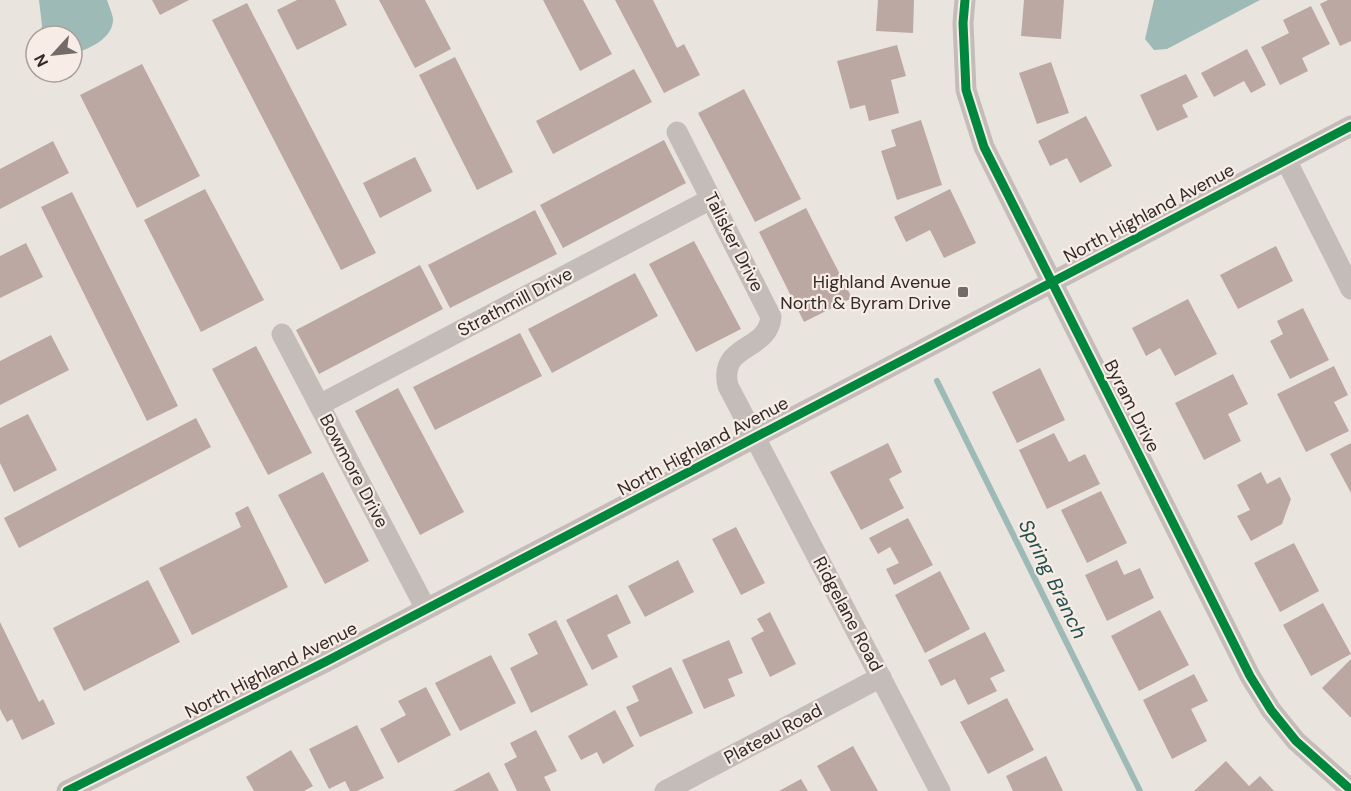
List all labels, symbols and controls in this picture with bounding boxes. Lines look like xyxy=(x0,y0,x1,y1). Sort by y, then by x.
north arrow xyxy=(24,24,84,84)
text: N xyxy=(29,51,53,71)
street label: North Highland Avenue xyxy=(1059,158,1239,268)
street label: Talisker Drive xyxy=(699,188,769,296)
street label: Strathmill Drive xyxy=(453,262,577,342)
place label: Highland Avenue North & Byram Drive xyxy=(780,270,951,315)
marker: Highland Avenue North & Byram Drive xyxy=(956,285,970,299)
street label: Byram Drive xyxy=(1098,356,1166,456)
street label: North Highland Avenue xyxy=(613,391,793,501)
street label: Bowmore Drive xyxy=(314,410,394,532)
water label: Spring Branch xyxy=(1013,515,1093,643)
street label: Ridgelane Road xyxy=(808,552,888,676)
street label: North Highland Avenue xyxy=(181,616,361,724)
street label: Plateau Road xyxy=(720,698,826,770)

